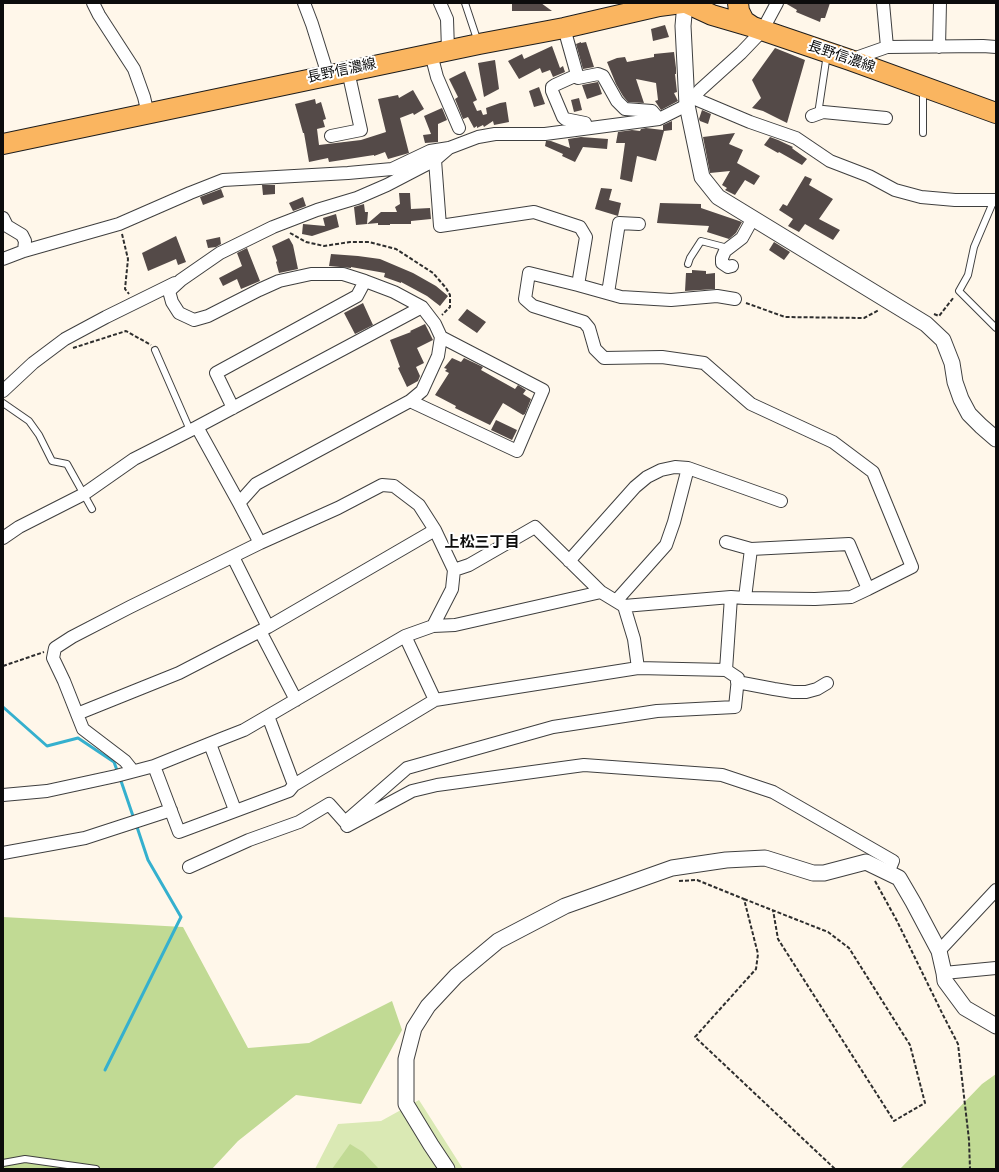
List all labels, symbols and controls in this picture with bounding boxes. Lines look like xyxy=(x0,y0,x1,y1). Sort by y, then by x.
street label: 長野信濃線 xyxy=(805,39,877,77)
street label: 長野信濃線 xyxy=(306,57,378,87)
district label: 上松三丁目 xyxy=(445,535,519,553)

